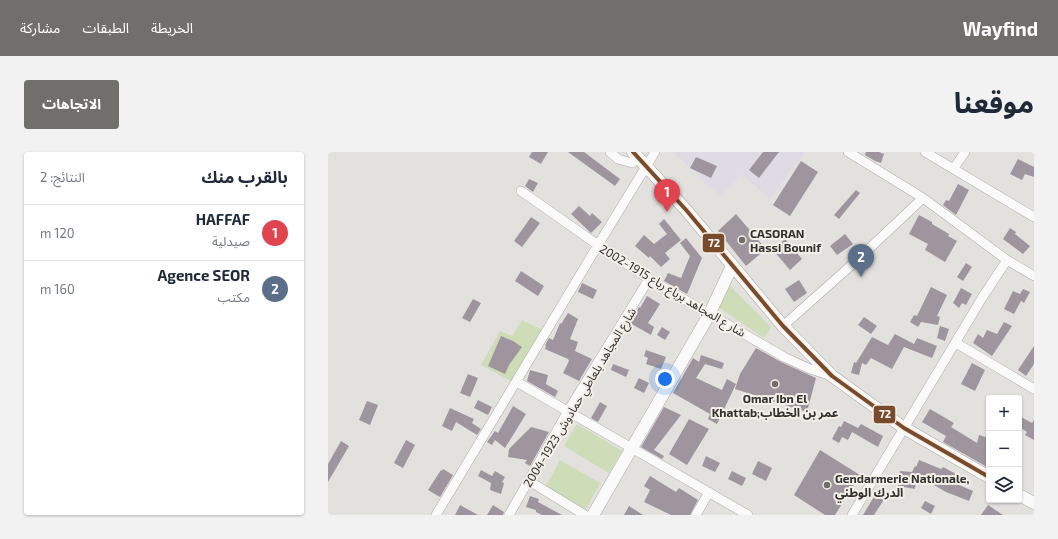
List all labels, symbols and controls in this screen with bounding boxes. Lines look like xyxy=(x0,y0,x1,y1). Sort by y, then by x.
text: Wayfind xyxy=(963,17,1038,40)
text: مشاركة xyxy=(20,19,60,36)
text: الطبقات xyxy=(82,19,129,36)
text: الخريطة xyxy=(151,19,193,36)
button: الاتجاهات xyxy=(24,80,119,129)
text: موقعنا xyxy=(954,85,1034,119)
text: بالقرب منك xyxy=(201,166,288,186)
text: النتائج: 2 xyxy=(40,169,85,185)
pin: 1 xyxy=(654,179,680,212)
text: HAFFAF xyxy=(196,210,250,228)
text: 120 m xyxy=(40,225,75,241)
text: 1 xyxy=(272,225,278,241)
place label: CASORAN Hassi Bounif xyxy=(750,226,822,254)
text: صيدلية xyxy=(212,233,250,249)
line badge: 72 xyxy=(702,233,725,253)
marker: CASORAN Hassi Bounif xyxy=(737,235,747,245)
text: 72 xyxy=(708,236,720,249)
street label: شار ع المجاهد برباع رباع 1915-2002 xyxy=(596,241,748,342)
pin: 2 xyxy=(848,244,874,277)
text: Agence SEOR xyxy=(157,266,250,284)
text: 160 m xyxy=(40,281,75,297)
text: 2 xyxy=(271,281,279,297)
text: مكتب xyxy=(218,289,250,305)
street label: شارع المجاهد بلعاطي حمادوش 1923-2004 xyxy=(520,305,642,491)
your location xyxy=(655,369,675,389)
marker: Omar Ibn El Khattab;عمر بن الخطاب xyxy=(770,379,780,389)
place label: Omar Ibn El Khattab;عمر بن الخطاب xyxy=(712,391,839,420)
map controls xyxy=(986,395,1022,503)
button: + xyxy=(986,395,1022,431)
line badge: 72 xyxy=(873,405,896,424)
text: 72 xyxy=(879,407,891,420)
button: − xyxy=(986,431,1022,467)
button: layers xyxy=(986,467,1022,503)
place label: Gendarmerie Nationale, الدرك الوطني xyxy=(835,471,970,503)
marker: Gendarmerie Nationale, الدرك الوطني xyxy=(822,480,832,490)

